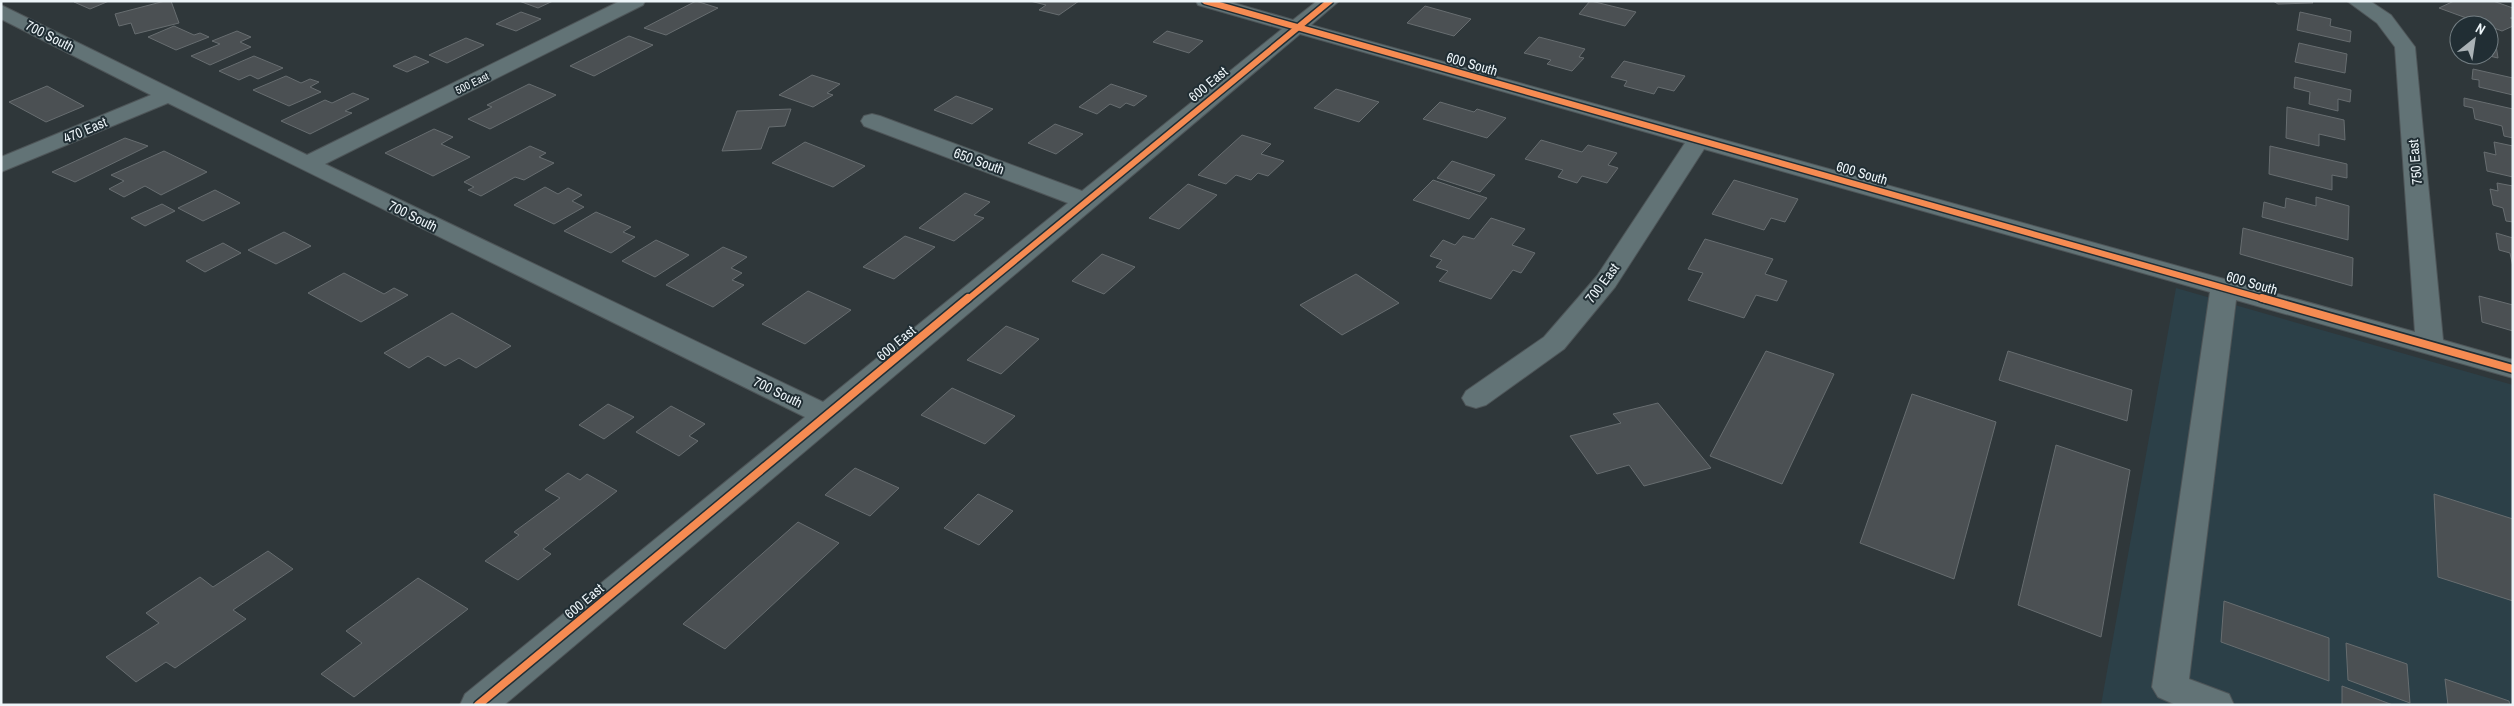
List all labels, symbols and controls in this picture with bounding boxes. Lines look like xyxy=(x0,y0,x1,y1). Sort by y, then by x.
north arrow xyxy=(2449,15,2499,65)
street label: 700 South xyxy=(23,16,77,56)
text: N xyxy=(2472,19,2489,39)
street label: 600 South xyxy=(1444,48,1500,80)
street label: 600 East xyxy=(1185,63,1231,105)
street label: 500 East xyxy=(453,69,492,97)
street label: 470 East xyxy=(61,113,109,147)
street label: 750 East xyxy=(2404,139,2426,185)
street label: 650 South xyxy=(951,144,1007,178)
street label: 600 South xyxy=(1834,157,1890,189)
street label: 700 South xyxy=(386,196,440,236)
street label: 700 East xyxy=(1581,259,1623,307)
street label: 600 South xyxy=(2224,267,2280,299)
street label: 600 East xyxy=(873,322,919,364)
street label: 700 South xyxy=(751,372,805,412)
street label: 600 East xyxy=(561,580,607,622)

